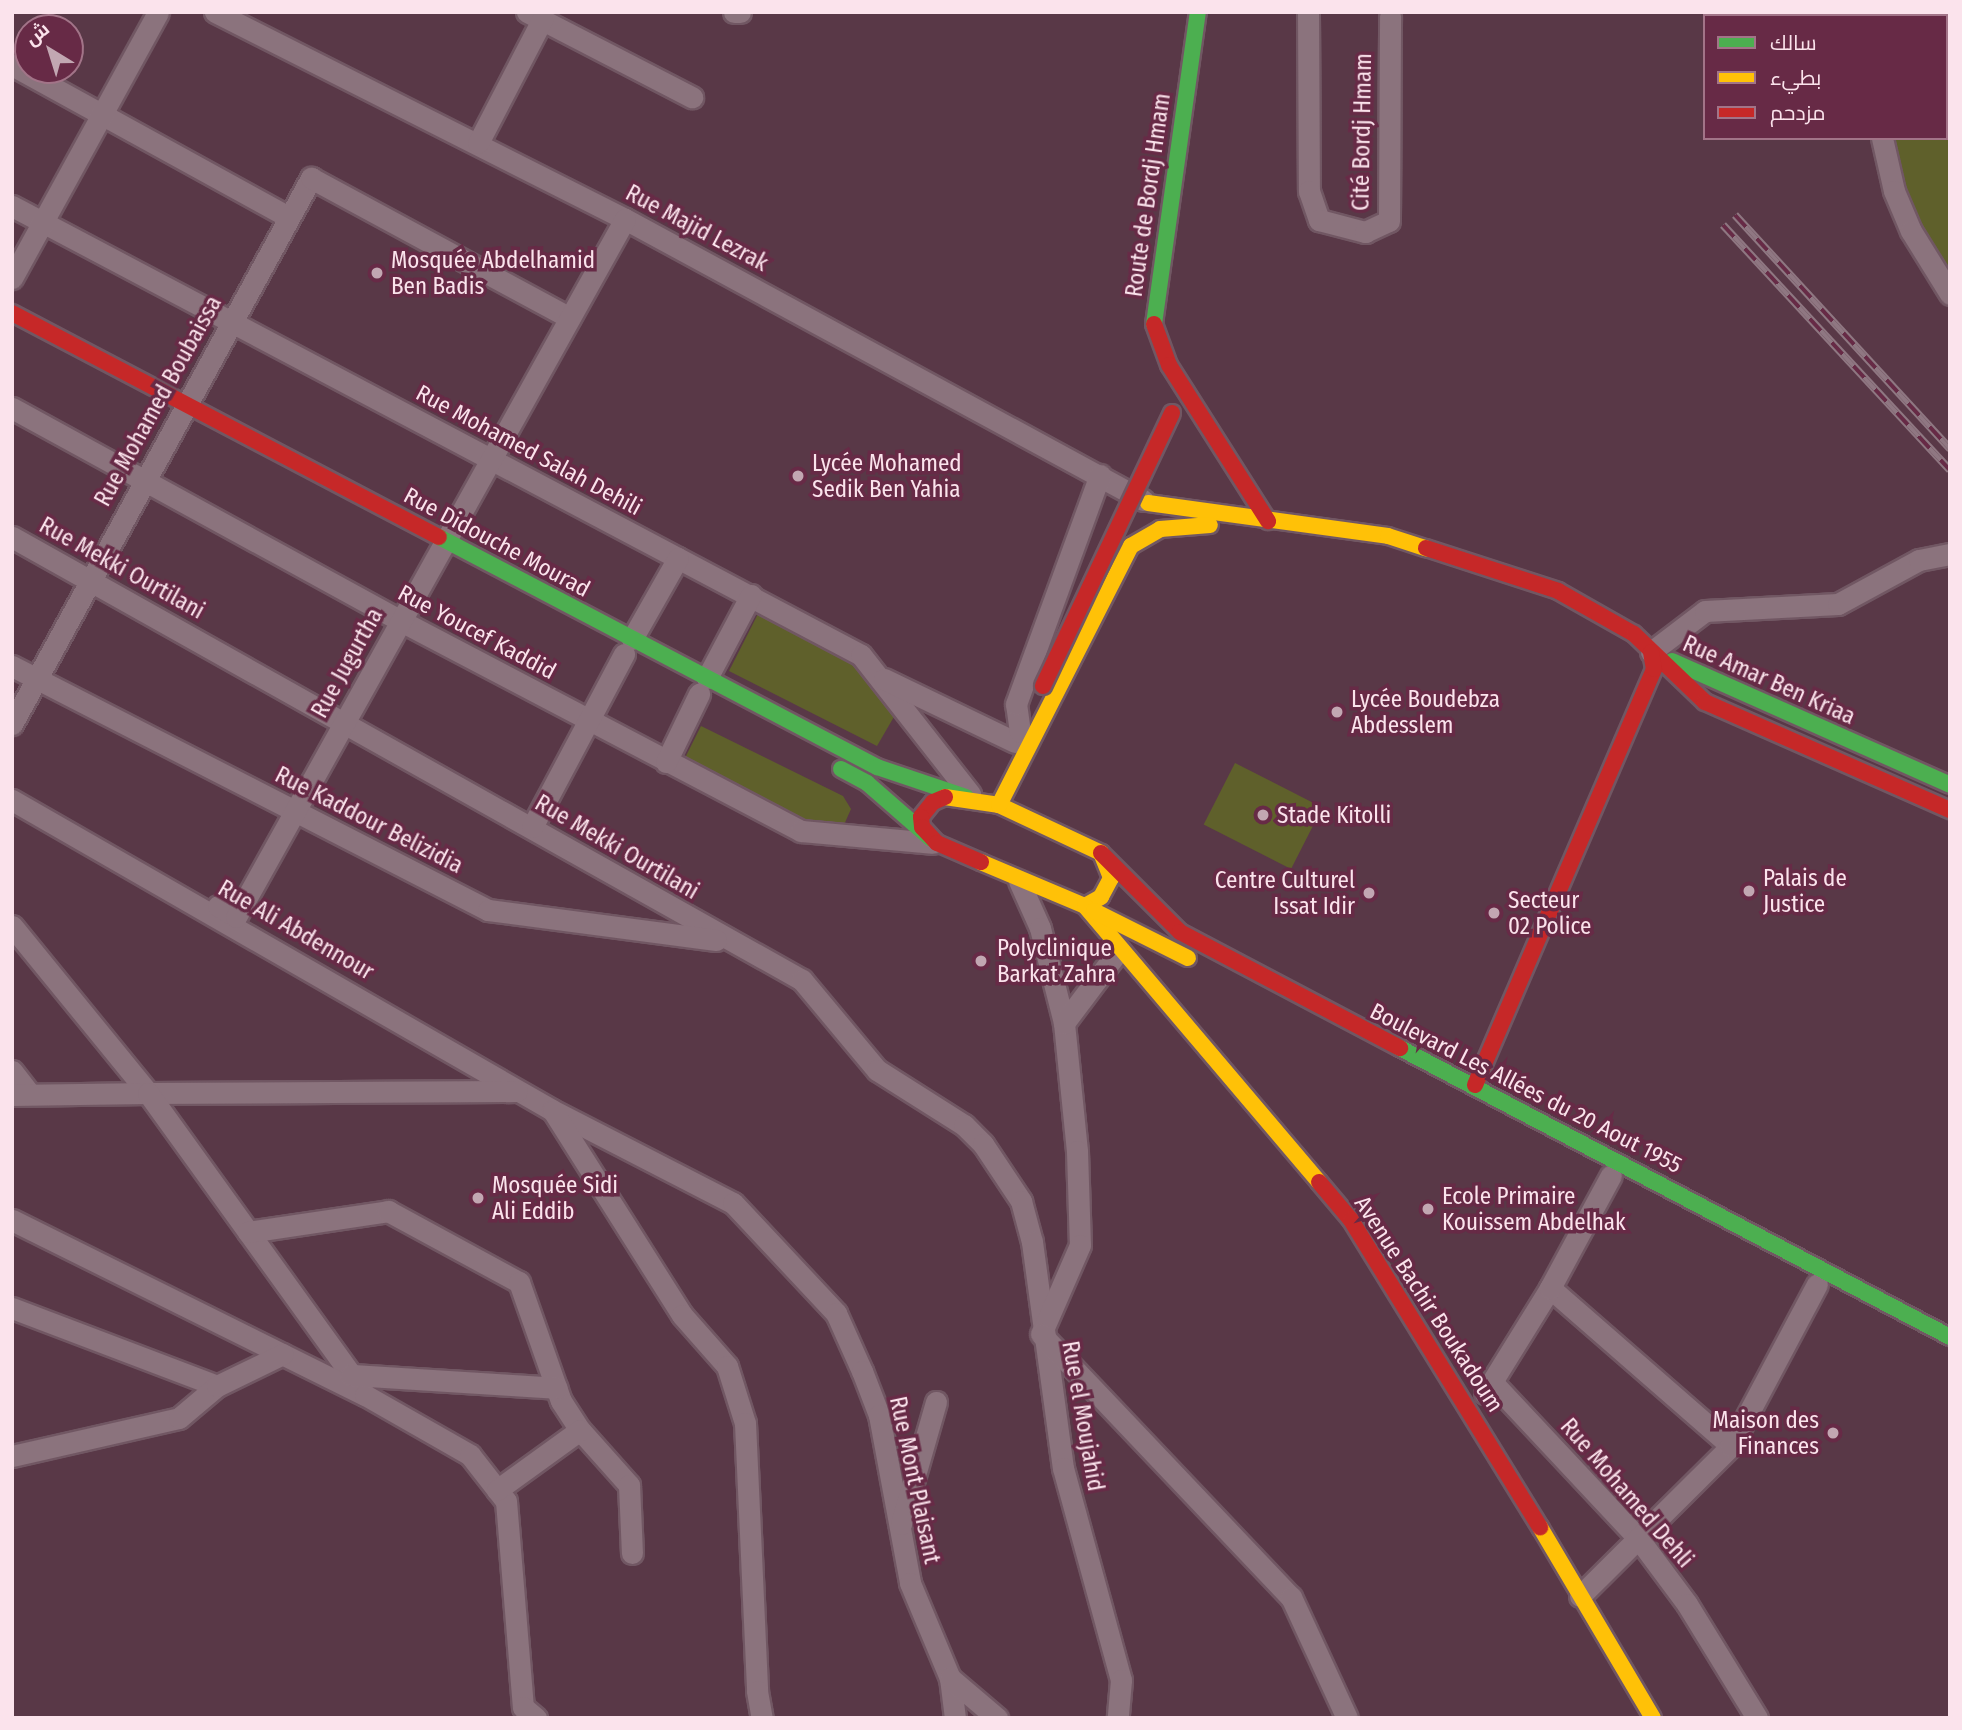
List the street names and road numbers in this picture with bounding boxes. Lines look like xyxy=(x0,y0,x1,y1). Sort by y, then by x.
street label: Cité Bordj Hmam xyxy=(1347,53,1377,211)
street label: Route de Bordj Hmam xyxy=(1120,91,1176,299)
street label: Rue Majid Lezrak xyxy=(621,179,773,277)
street label: Rue Mohamed Boubaissa xyxy=(89,291,227,511)
street label: Rue Mohamed Salah Dehili xyxy=(411,379,647,521)
street label: Rue Didouche Mourad xyxy=(399,481,595,603)
street label: Rue Mekki Ourtilani xyxy=(35,511,209,625)
street label: Rue Youcef Kaddid xyxy=(393,579,561,685)
street label: Rue Jugurtha xyxy=(306,603,388,723)
street label: Rue Amar Ben Kriaa xyxy=(1679,630,1859,730)
street label: Rue Kaddour Belizidia xyxy=(271,761,467,879)
street label: Rue Mekki Ourtilani xyxy=(530,789,704,905)
street label: Rue Ali Abdennour xyxy=(213,874,379,986)
street label: Boulevard Les Allées du 20 Aout 1955 xyxy=(1366,997,1686,1179)
street label: Avenue Bachir Boukadoum xyxy=(1349,1191,1509,1417)
street label: Rue el Moujahid xyxy=(1056,1339,1110,1493)
street label: Rue Mont Plaisant xyxy=(884,1394,946,1566)
street label: Rue Mohamed Dehli xyxy=(1555,1413,1699,1573)

